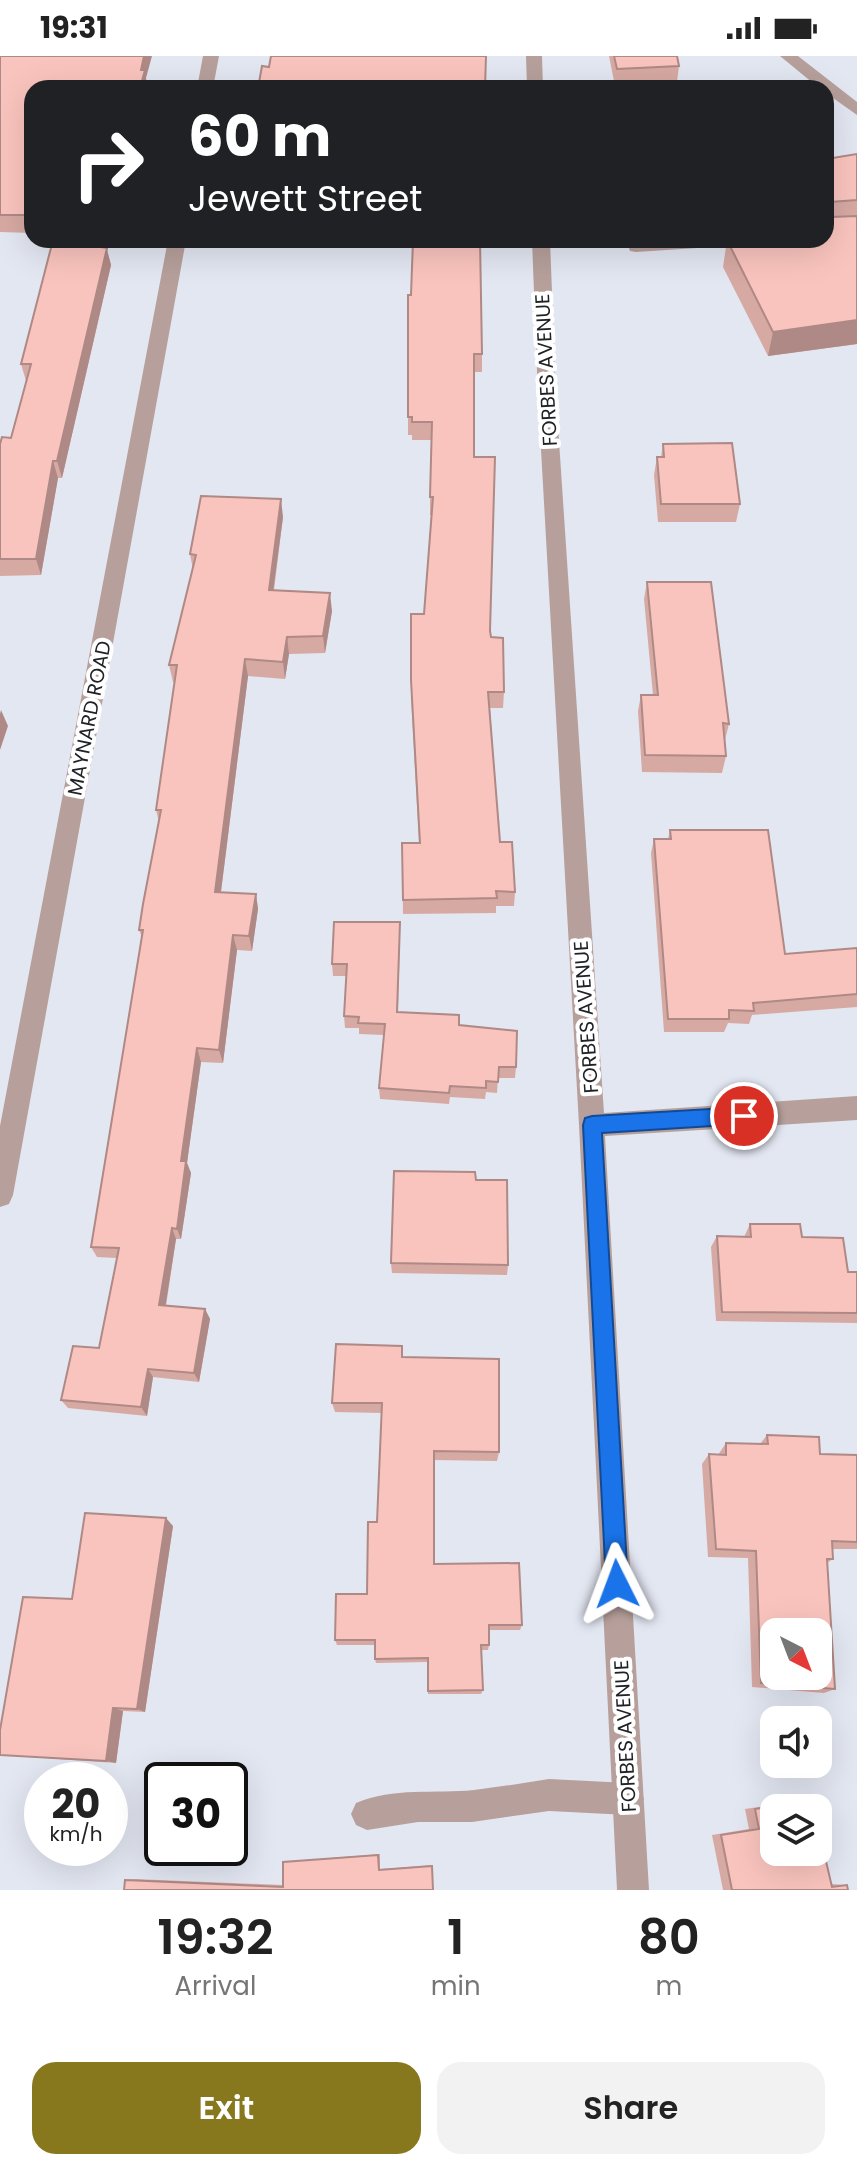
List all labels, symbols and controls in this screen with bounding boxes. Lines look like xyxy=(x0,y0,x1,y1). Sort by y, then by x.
text: 19:31 xyxy=(40,6,108,49)
text: 60 m xyxy=(188,97,331,176)
icon: right xyxy=(56,112,160,216)
text: Jewett Street xyxy=(188,173,422,224)
street label: FORBES AVENUE xyxy=(528,293,564,447)
street label: MAYNARD ROAD xyxy=(60,638,118,798)
street label: FORBES AVENUE xyxy=(567,940,605,1094)
pin xyxy=(710,1082,778,1150)
icon: arrive xyxy=(722,1094,766,1138)
position arrow xyxy=(575,1542,659,1626)
north arrow xyxy=(760,1618,832,1690)
map controls xyxy=(760,1618,832,1866)
street label: FORBES AVENUE xyxy=(607,1659,643,1813)
button: sound xyxy=(760,1706,832,1778)
speed limit sign: 30 xyxy=(144,1762,248,1866)
text: 20 xyxy=(52,1776,100,1832)
button: layers xyxy=(760,1794,832,1866)
text: km/h xyxy=(49,1820,103,1848)
text: 19:32 xyxy=(157,1904,274,1971)
text: 1 xyxy=(447,1904,464,1971)
text: 80 xyxy=(638,1904,700,1971)
text: Arrival xyxy=(174,1968,256,2004)
text: min xyxy=(431,1968,481,2004)
text: m xyxy=(655,1968,682,2004)
button: Exit xyxy=(32,2062,421,2154)
button: Share xyxy=(437,2062,825,2154)

